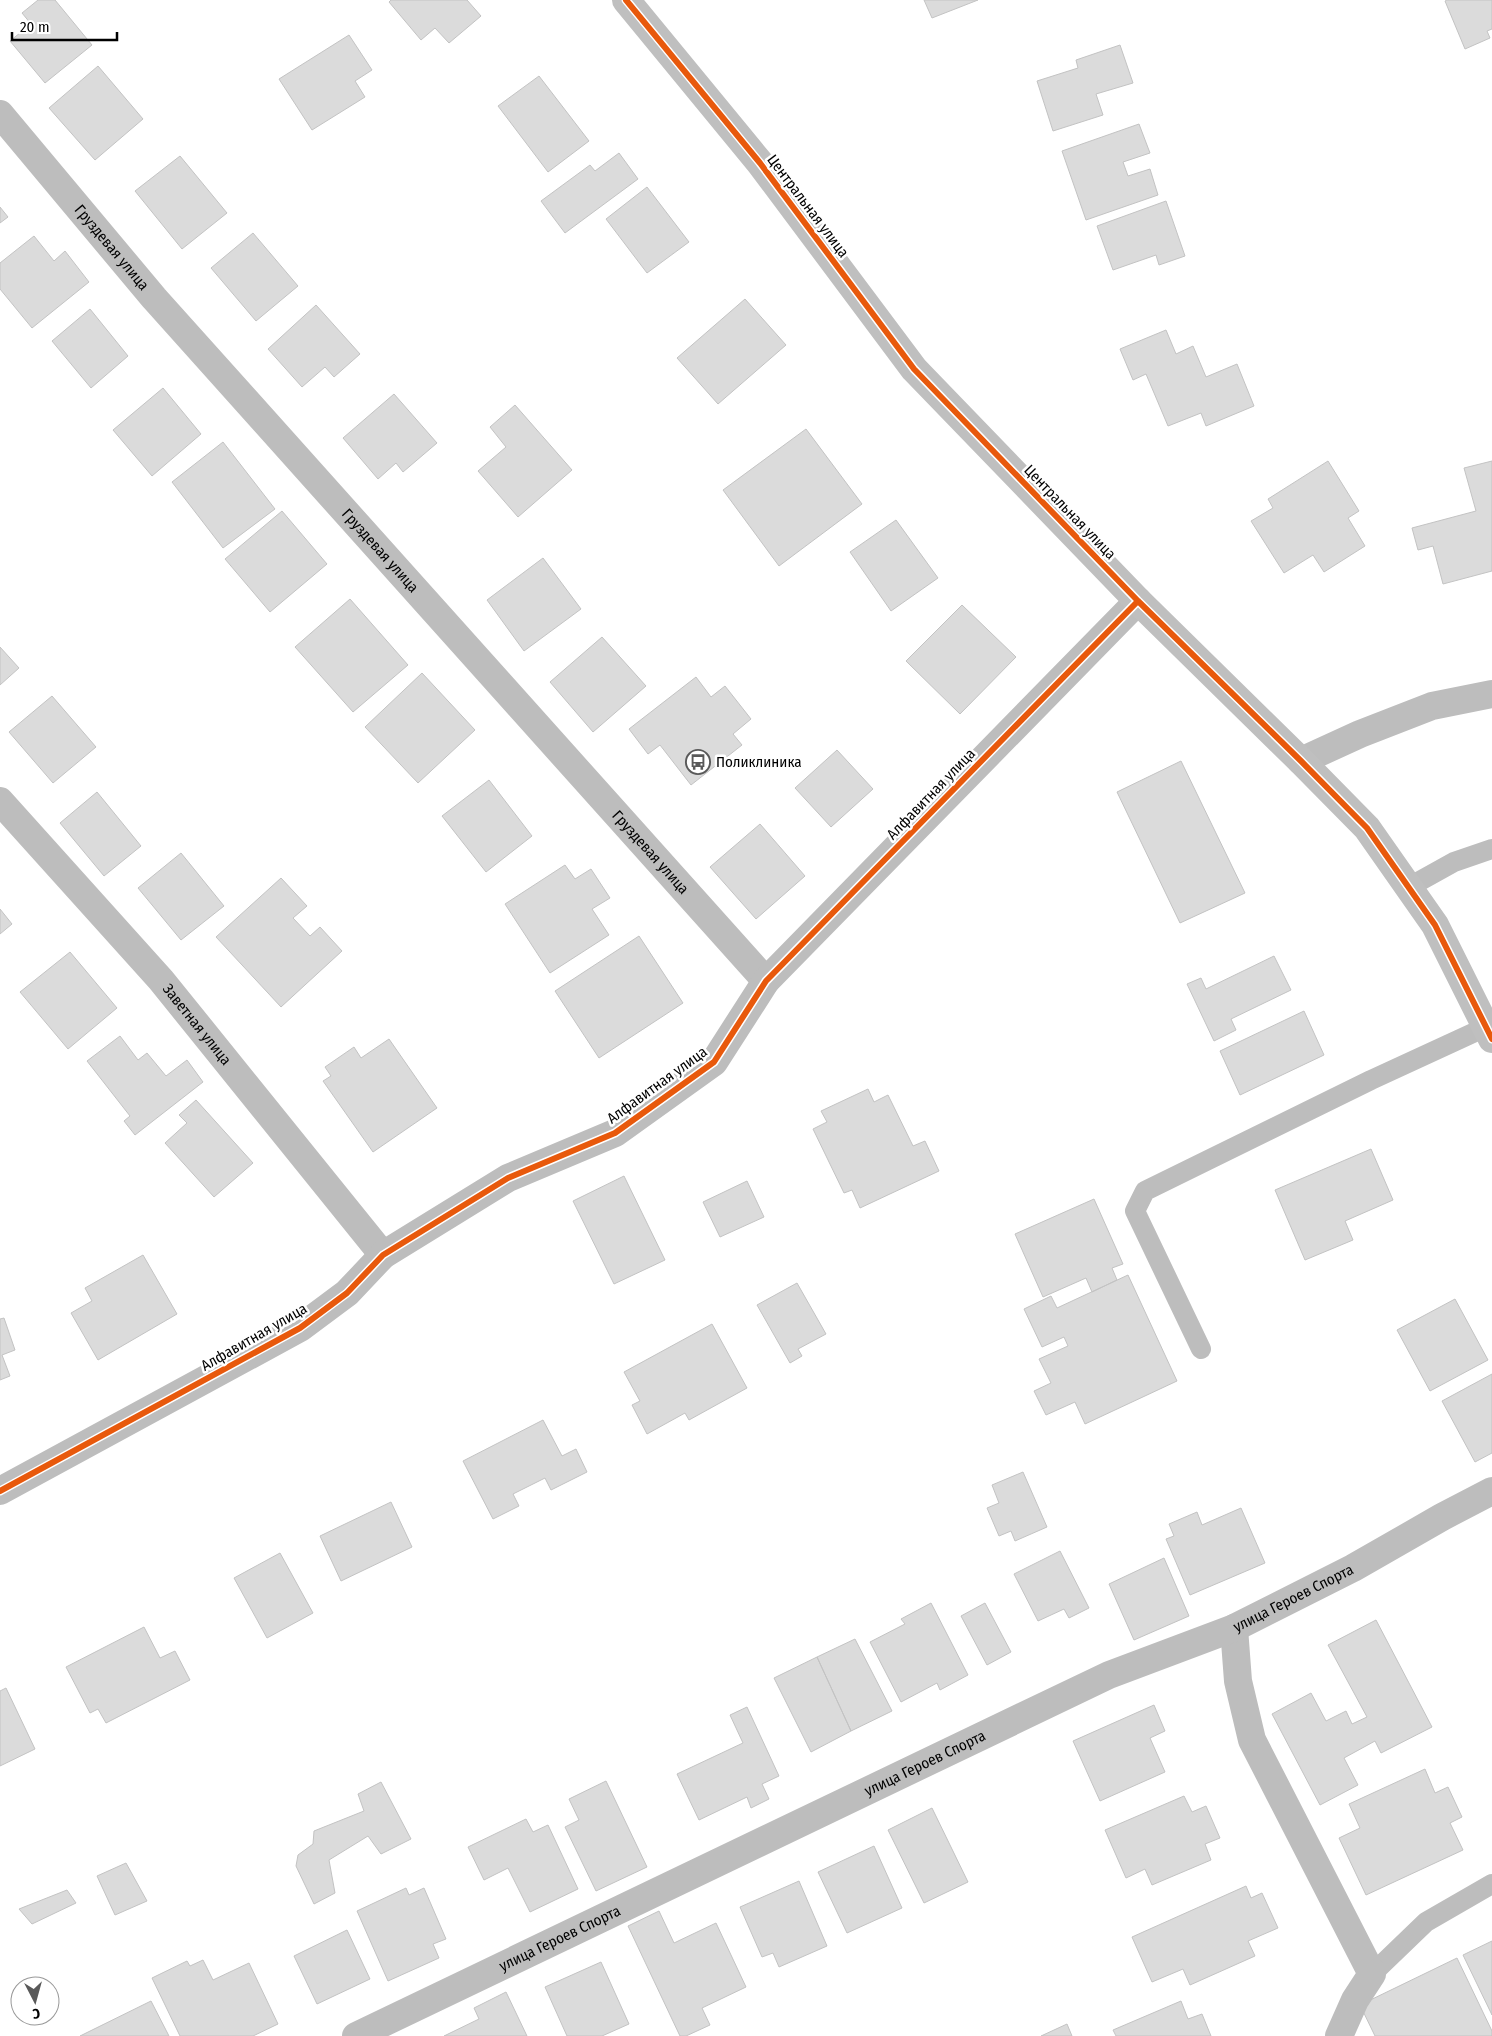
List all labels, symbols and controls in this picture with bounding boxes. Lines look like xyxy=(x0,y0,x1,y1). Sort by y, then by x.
scale bar xyxy=(12,10,118,42)
text: 20 m xyxy=(20,18,50,36)
street label: Центральная улица xyxy=(763,151,853,261)
street label: Груздевая улица xyxy=(71,201,153,294)
street label: Центральная улица xyxy=(1020,461,1120,563)
street label: Груздевая улица xyxy=(338,505,422,596)
street label: Алфавитная улица xyxy=(883,745,979,843)
bus stop icon: Поликлиника xyxy=(685,749,711,775)
place label: Поликлиника xyxy=(716,753,802,771)
street label: Груздевая улица xyxy=(608,807,693,898)
street label: Заветная улица xyxy=(159,980,235,1069)
street label: Алфавитная улица xyxy=(603,1043,711,1127)
street label: Алфавитная улица xyxy=(198,1299,310,1375)
street label: улица Героев Спорта xyxy=(1230,1560,1356,1636)
street label: улица Героев Спорта xyxy=(862,1727,988,1800)
street label: улица Героев Спорта xyxy=(496,1902,623,1975)
north arrow xyxy=(10,1976,60,2026)
text: С xyxy=(31,2005,41,2022)

